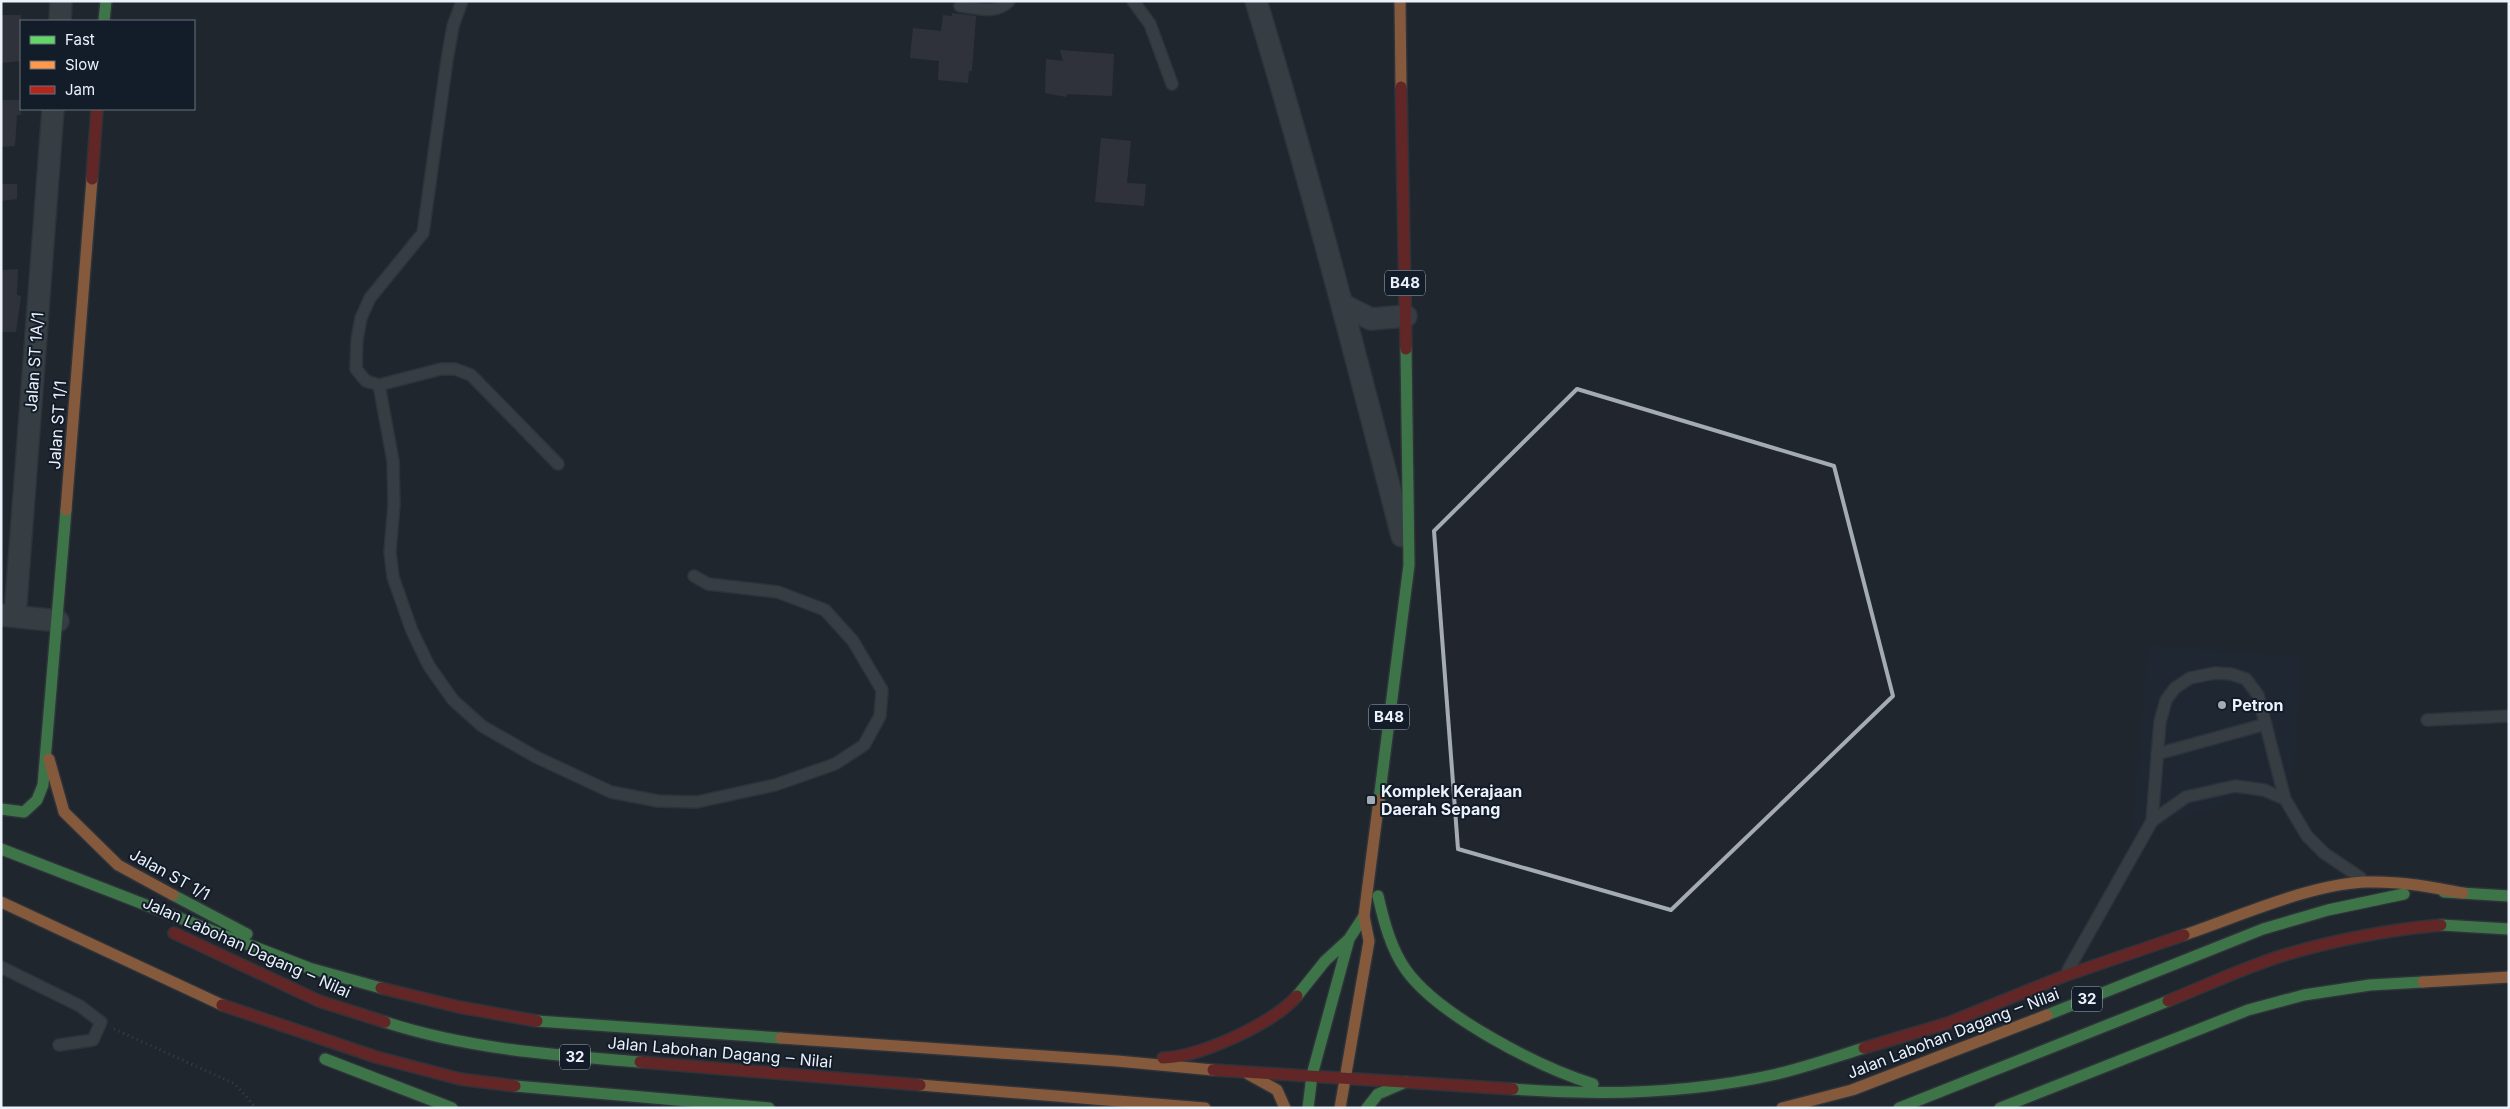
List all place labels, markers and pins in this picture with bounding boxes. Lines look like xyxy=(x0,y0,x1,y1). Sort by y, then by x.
place label: Petron xyxy=(2232,695,2284,715)
marker: Petron xyxy=(2216,699,2228,711)
place label: Komplek Kerajaan Daerah Sepang xyxy=(1381,781,1522,819)
marker: Komplek Kerajaan Daerah Sepang xyxy=(1365,794,1377,806)

